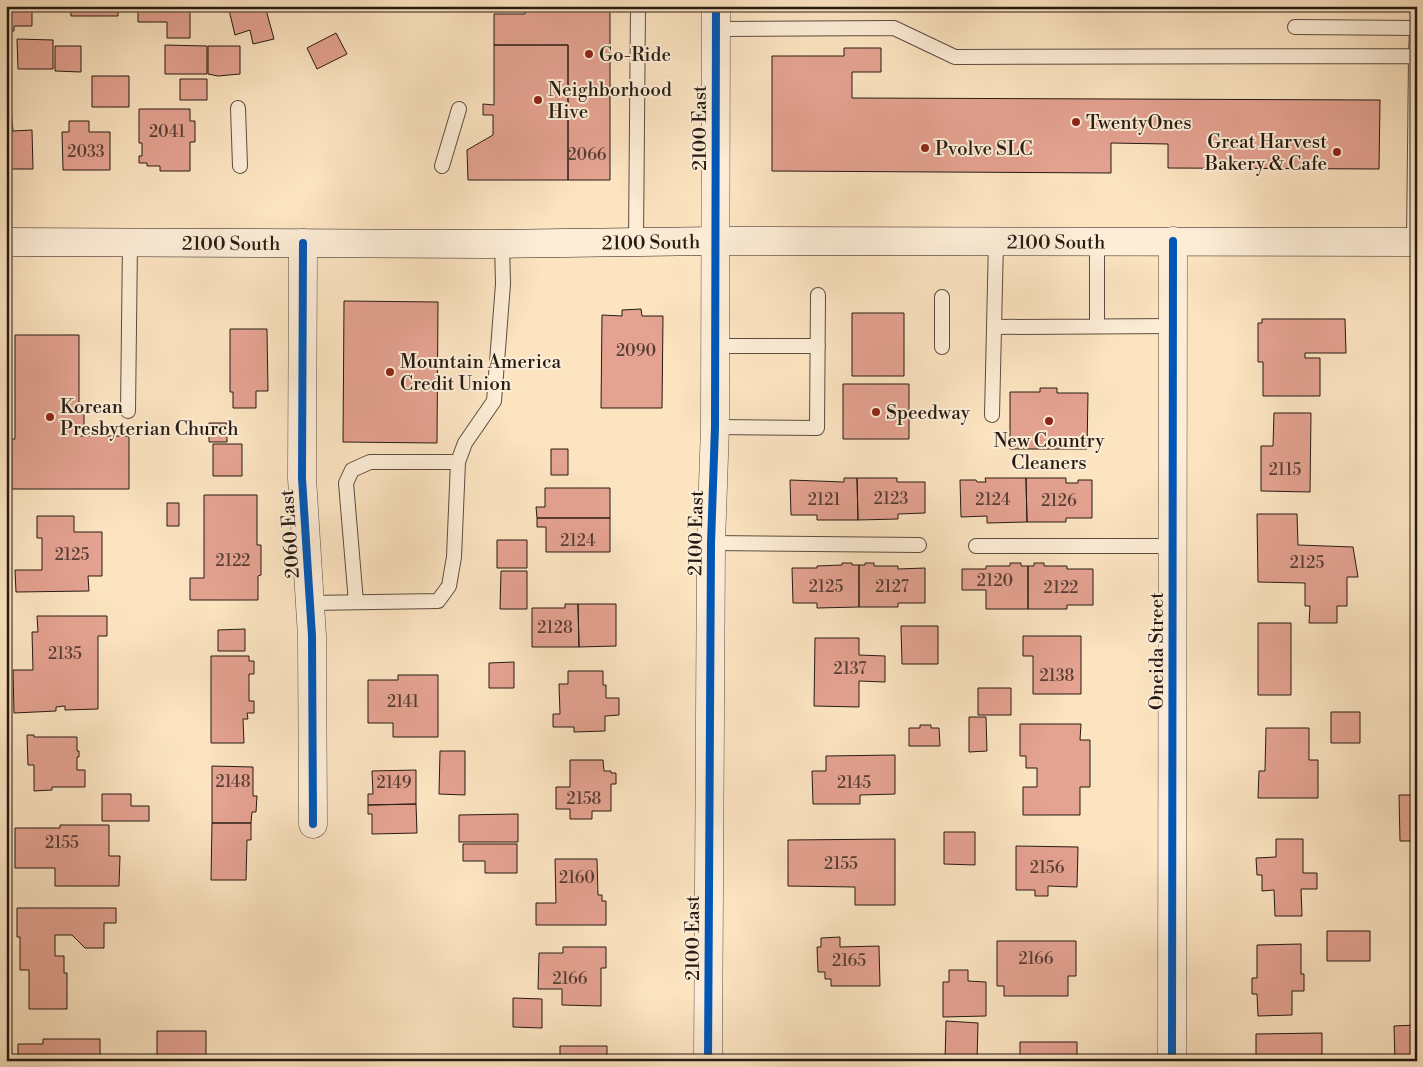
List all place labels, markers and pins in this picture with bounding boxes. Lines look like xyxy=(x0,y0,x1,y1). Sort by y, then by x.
place label: Go-Ride xyxy=(599,43,671,67)
marker: Go-Ride xyxy=(583,48,595,60)
place label: Neighborhood Hive xyxy=(548,78,672,124)
marker: Neighborhood Hive xyxy=(532,94,544,106)
place label: TwentyOnes xyxy=(1086,111,1192,135)
marker: TwentyOnes xyxy=(1070,116,1082,128)
place label: Great Harvest Bakery & Cafe xyxy=(1204,130,1327,176)
place label: Pvolve SLC xyxy=(935,137,1033,161)
marker: Pvolve SLC xyxy=(919,142,931,154)
marker: Great Harvest Bakery & Cafe xyxy=(1331,146,1343,158)
place label: Mountain America Credit Union xyxy=(400,350,562,396)
marker: Mountain America Credit Union xyxy=(384,366,396,378)
place label: Korean Presbyterian Church xyxy=(60,395,239,441)
place label: Speedway xyxy=(886,401,971,425)
marker: Speedway xyxy=(870,406,882,418)
marker: Korean Presbyterian Church xyxy=(44,411,56,423)
marker: New Country Cleaners xyxy=(1043,415,1055,427)
place label: New Country Cleaners xyxy=(993,429,1105,475)

